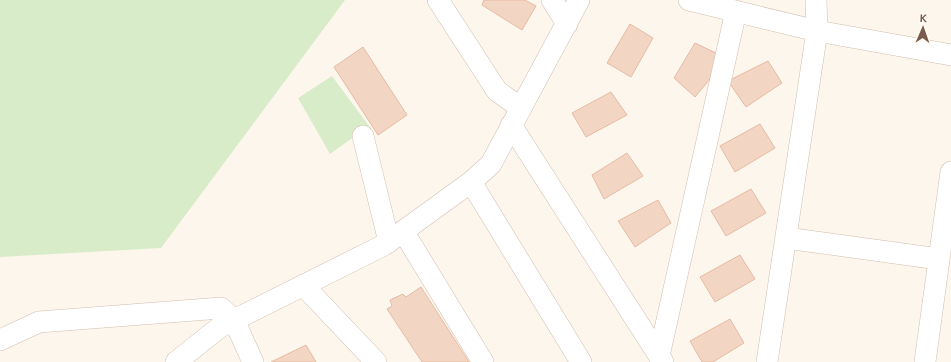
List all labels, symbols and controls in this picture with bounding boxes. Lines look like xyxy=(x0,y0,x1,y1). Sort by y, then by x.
north arrow xyxy=(903,8,943,48)
text: K xyxy=(919,12,928,24)

